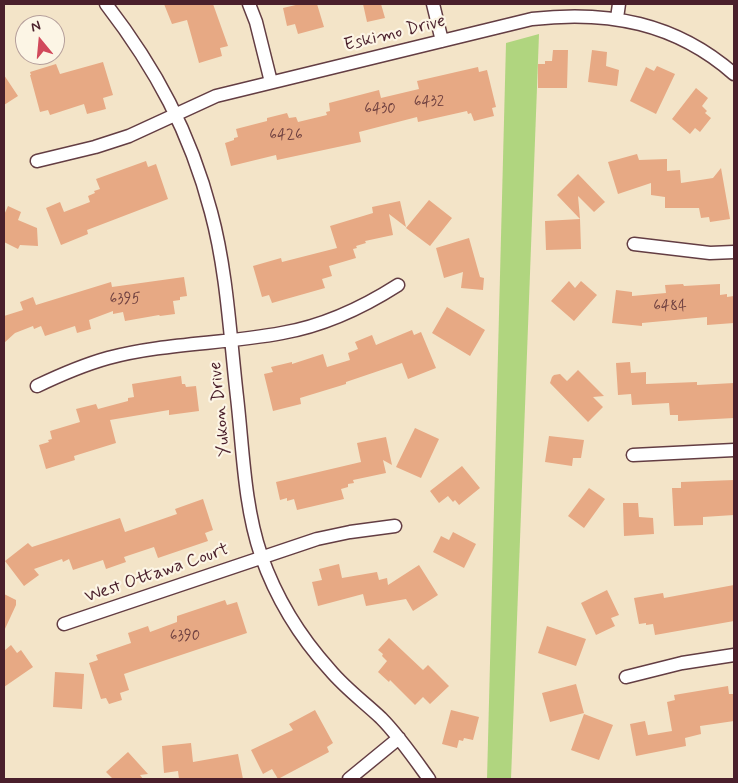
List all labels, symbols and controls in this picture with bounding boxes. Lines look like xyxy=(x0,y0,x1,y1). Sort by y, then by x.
street label: Eskimo Drive xyxy=(342,11,448,57)
north arrow xyxy=(15,15,65,65)
text: N xyxy=(29,17,43,37)
house number: 6432 xyxy=(414,94,444,112)
house number: 6430 xyxy=(364,101,396,119)
house number: 6426 xyxy=(269,127,303,145)
house number: 6395 xyxy=(110,291,140,309)
house number: 6484 xyxy=(653,298,687,316)
street label: Yukon Drive xyxy=(205,360,237,458)
street label: West Ottawa Court xyxy=(82,539,232,609)
house number: 6390 xyxy=(170,628,200,646)

